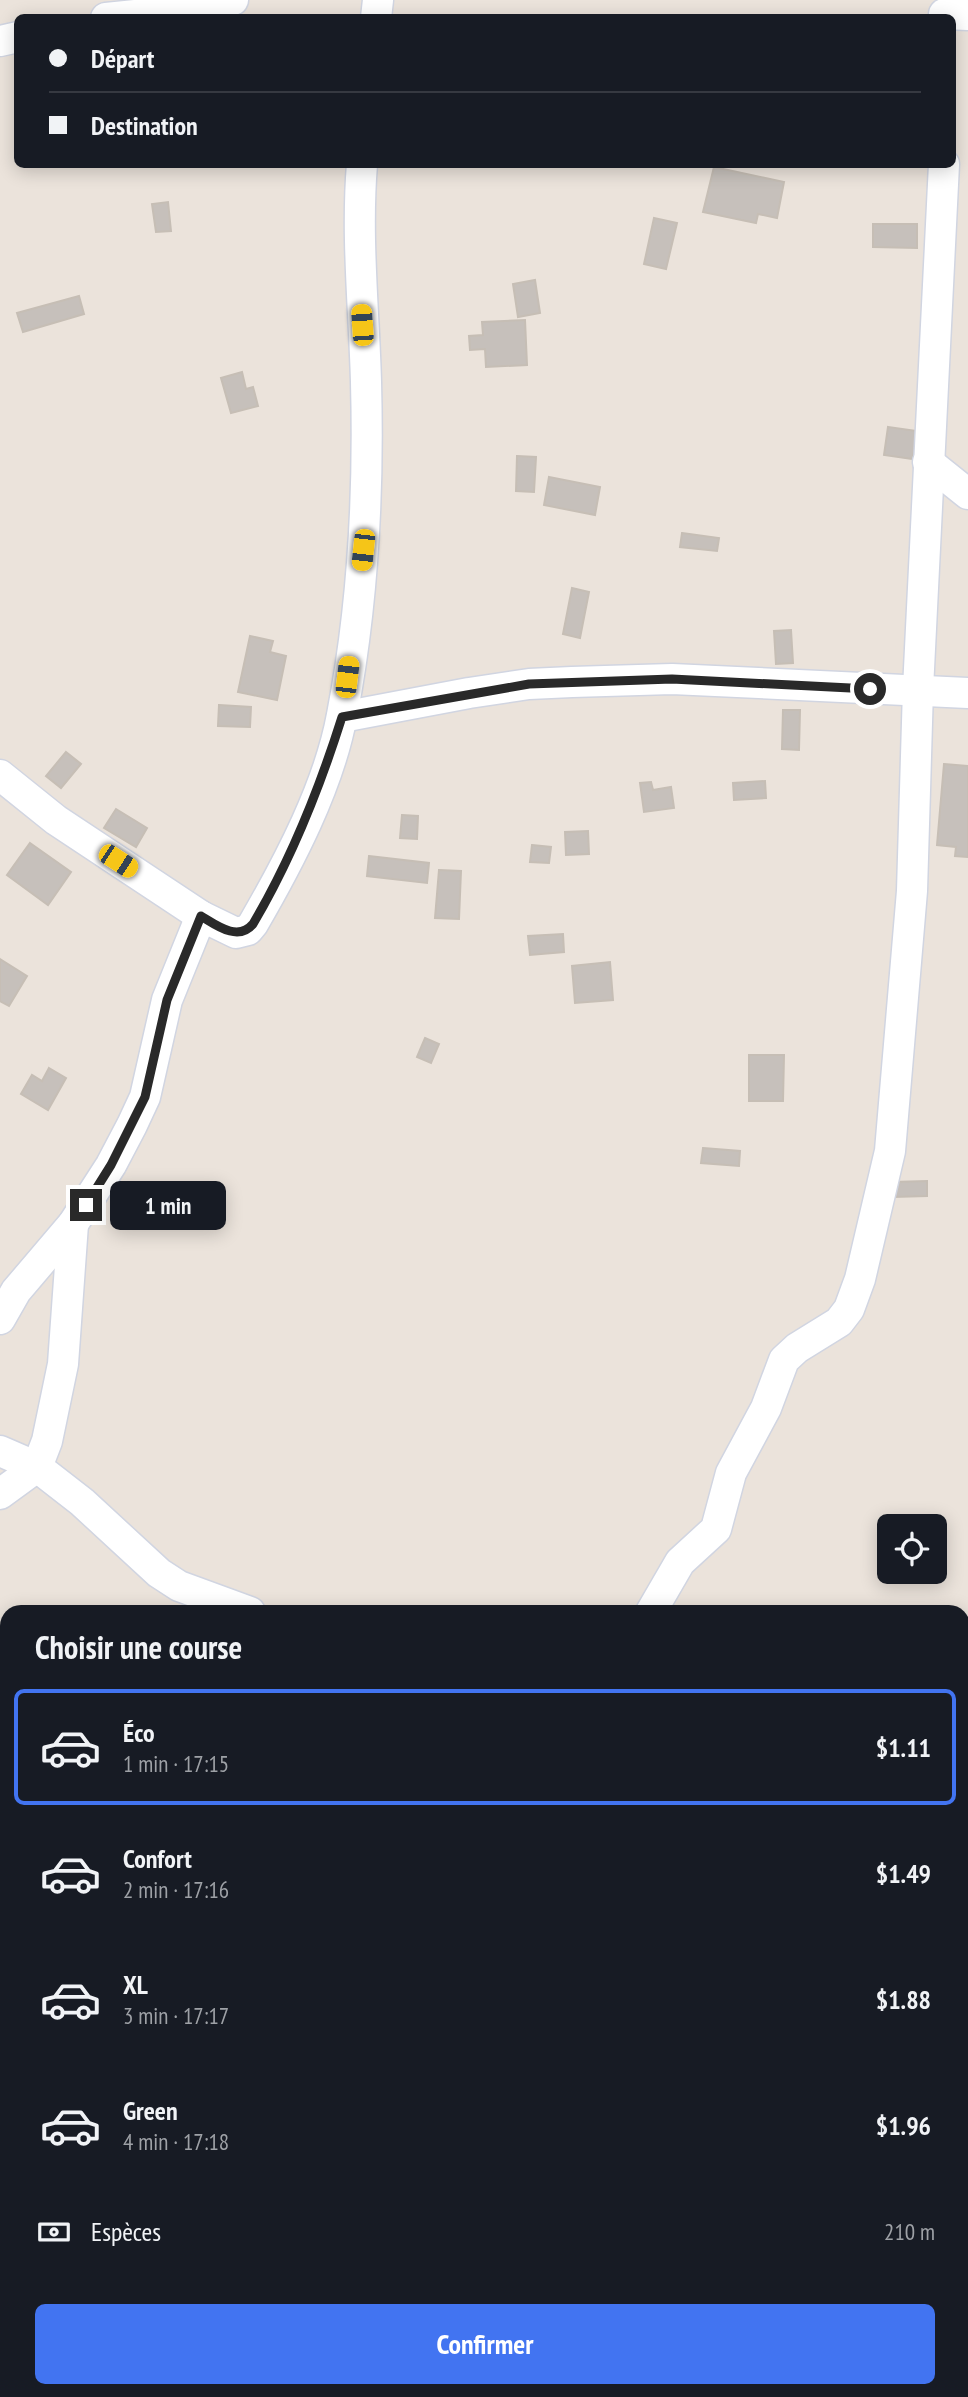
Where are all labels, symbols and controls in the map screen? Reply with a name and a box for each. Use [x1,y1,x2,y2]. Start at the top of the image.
text: Départ [91,42,154,75]
text: Destination [91,109,198,142]
car [351,303,374,347]
car [351,528,376,572]
car [335,655,360,699]
route start [854,673,886,705]
car [95,841,142,881]
callout: 1 min [110,1180,226,1230]
route end [70,1189,102,1221]
text: 1 min [145,1191,191,1220]
map controls [877,1514,947,1584]
button: locate [877,1514,947,1584]
text: Choisir une course [35,1626,242,1668]
icon: car [39,1716,102,1779]
text: Éco [123,1716,155,1749]
text: $1.11 [876,1731,931,1764]
text: 1 min · 17:15 [123,1749,229,1778]
icon: car [39,1842,102,1905]
text: Confort [123,1842,192,1875]
text: $1.49 [876,1857,931,1890]
text: 2 min · 17:16 [123,1875,229,1904]
icon: car [39,1968,102,2031]
text: XL [123,1968,148,2001]
text: $1.88 [876,1983,931,2016]
text: 3 min · 17:17 [123,2001,229,2030]
icon: car [39,2094,102,2157]
text: Green [123,2094,178,2127]
text: $1.96 [876,2109,931,2142]
text: 4 min · 17:18 [123,2127,229,2156]
icon: cash [35,2213,73,2251]
text: Espèces [91,2215,161,2248]
text: 210 m [884,2217,935,2246]
button: Confirmer [35,2304,935,2384]

